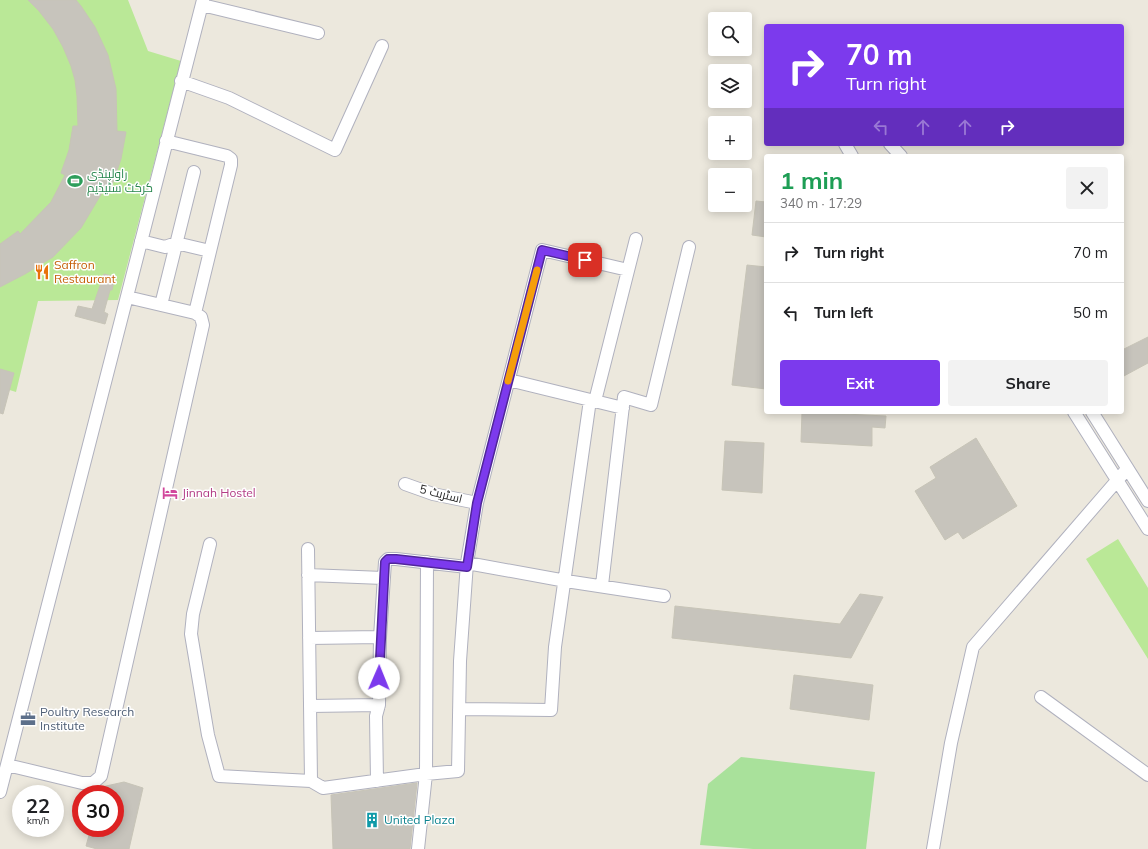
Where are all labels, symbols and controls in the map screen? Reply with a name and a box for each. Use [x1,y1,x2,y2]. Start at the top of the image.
map controls [708,12,752,212]
button: search [708,12,752,56]
text: 70 m [846,37,912,72]
icon: right [780,40,832,92]
button: layers [708,64,752,108]
text: Turn right [846,72,926,95]
button: + [708,116,752,160]
icon: left [870,116,892,138]
icon: ahead [912,116,934,138]
icon: ahead [954,116,976,138]
icon: right [996,116,1018,138]
text: 1 min [780,165,843,195]
place label: راولپنڈی کرکٹ سٹیڈیم [87,166,153,196]
button: close [1066,167,1108,209]
button: − [708,168,752,212]
sports icon: راولپنڈی کرکٹ سٹیڈیم [66,172,84,190]
text: 340 m · 17:29 [780,195,862,211]
icon: right [780,242,802,264]
pin [568,243,602,277]
text: Turn right [814,243,884,262]
text: 70 m [1073,243,1108,262]
icon: arrive [574,249,596,271]
place label: Saffron Restaurant [54,257,116,286]
restaurant icon: Saffron Restaurant [33,263,51,281]
icon: left [780,302,802,324]
text: Turn left [814,303,873,322]
text: 50 m [1073,303,1108,322]
button: Exit [780,360,940,406]
button: Share [948,360,1108,406]
street label: اسٹریٹ 5 [418,481,464,506]
hotel icon: Jinnah Hostel [161,484,179,502]
place label: Jinnah Hostel [182,485,256,500]
position arrow [358,657,400,699]
place label: Poultry Research Institute [40,704,134,733]
office icon: Poultry Research Institute [19,710,37,728]
speed limit sign: 30 [72,785,124,837]
text: 22 [26,793,50,818]
building icon: United Plaza [363,811,381,829]
place label: United Plaza [384,812,455,827]
text: km/h [27,814,49,827]

